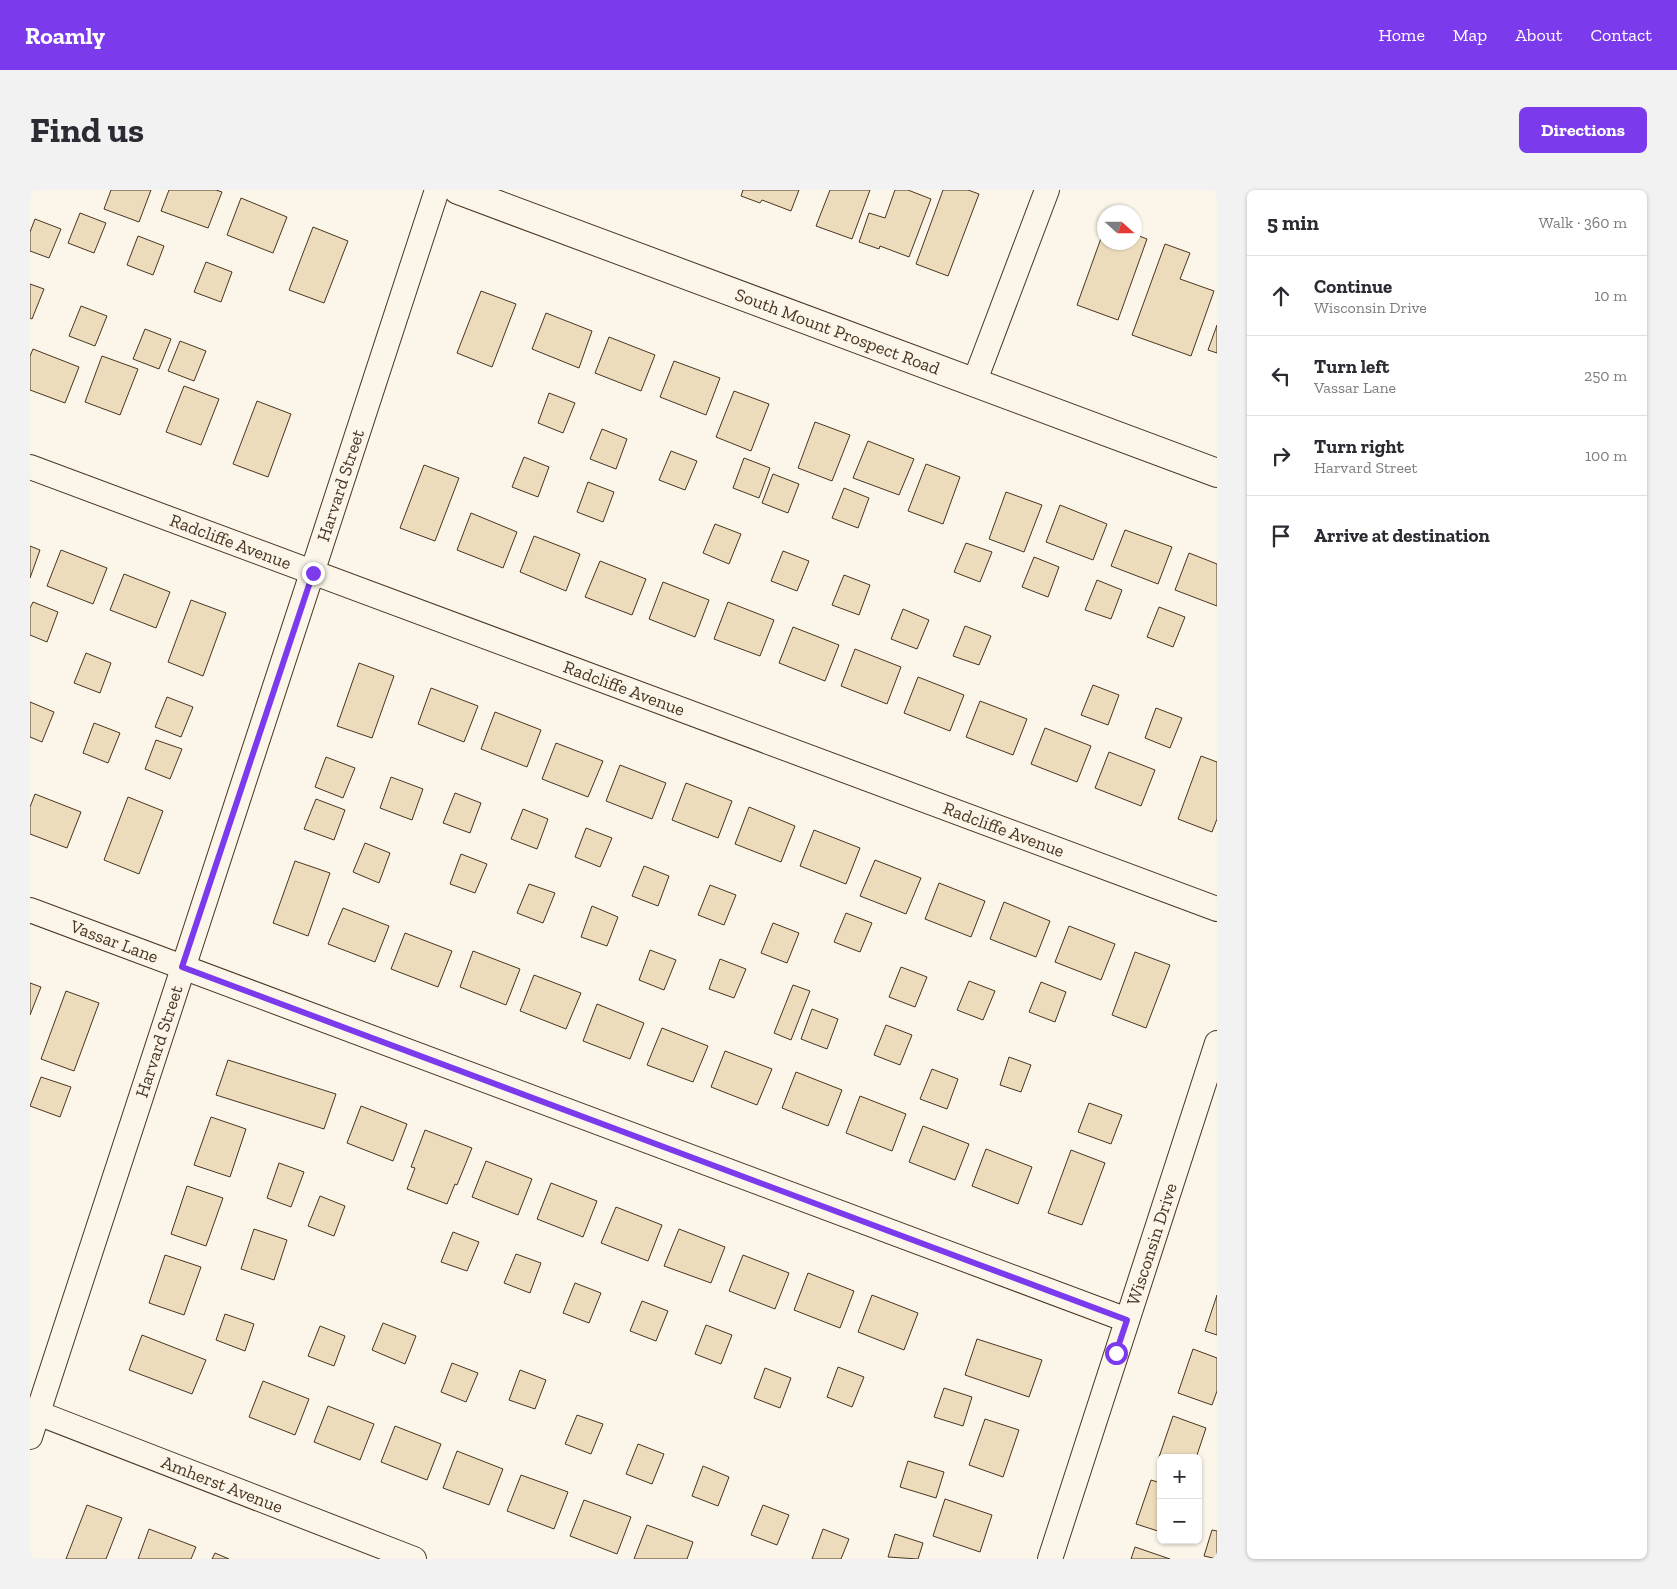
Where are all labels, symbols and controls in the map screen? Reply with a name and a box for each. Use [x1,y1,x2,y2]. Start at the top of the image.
text: Roamly [25,21,105,50]
text: Home [1378,24,1425,46]
text: Map [1453,24,1487,46]
text: About [1515,24,1562,46]
text: Contact [1590,24,1652,46]
button: Directions [1519,107,1647,153]
text: Find us [30,109,144,151]
north arrow [1097,205,1142,250]
text: 5 min [1267,210,1319,235]
text: Walk · 360 m [1539,213,1627,232]
text: Continue [1314,275,1392,298]
icon: ahead [1267,282,1295,310]
street label: South Mount Prospect Road [732,283,943,380]
text: 10 m [1594,286,1627,305]
text: Wisconsin Drive [1314,298,1427,317]
text: Turn left [1314,355,1389,378]
icon: left [1267,362,1295,390]
text: 250 m [1584,366,1627,385]
text: Vassar Lane [1314,378,1396,397]
street label: Harvard Street [312,426,369,544]
text: Turn right [1314,435,1404,458]
icon: right [1267,442,1295,470]
text: 100 m [1585,446,1627,465]
text: Harvard Street [1314,458,1418,477]
street label: Radcliffe Avenue [167,509,294,574]
icon: arrive [1267,522,1295,550]
text: Arrive at destination [1314,524,1490,547]
route end [302,562,325,585]
street label: Radcliffe Avenue [560,656,688,721]
street label: Radcliffe Avenue [940,797,1067,862]
street label: Vassar Lane [66,915,161,968]
street label: Harvard Street [131,982,188,1100]
street label: Wisconsin Drive [1122,1180,1182,1308]
route start [1105,1342,1128,1365]
street label: Amherst Avenue [158,1451,286,1518]
map controls [1157,1454,1202,1544]
button: + [1157,1454,1202,1499]
button: − [1157,1499,1202,1544]

